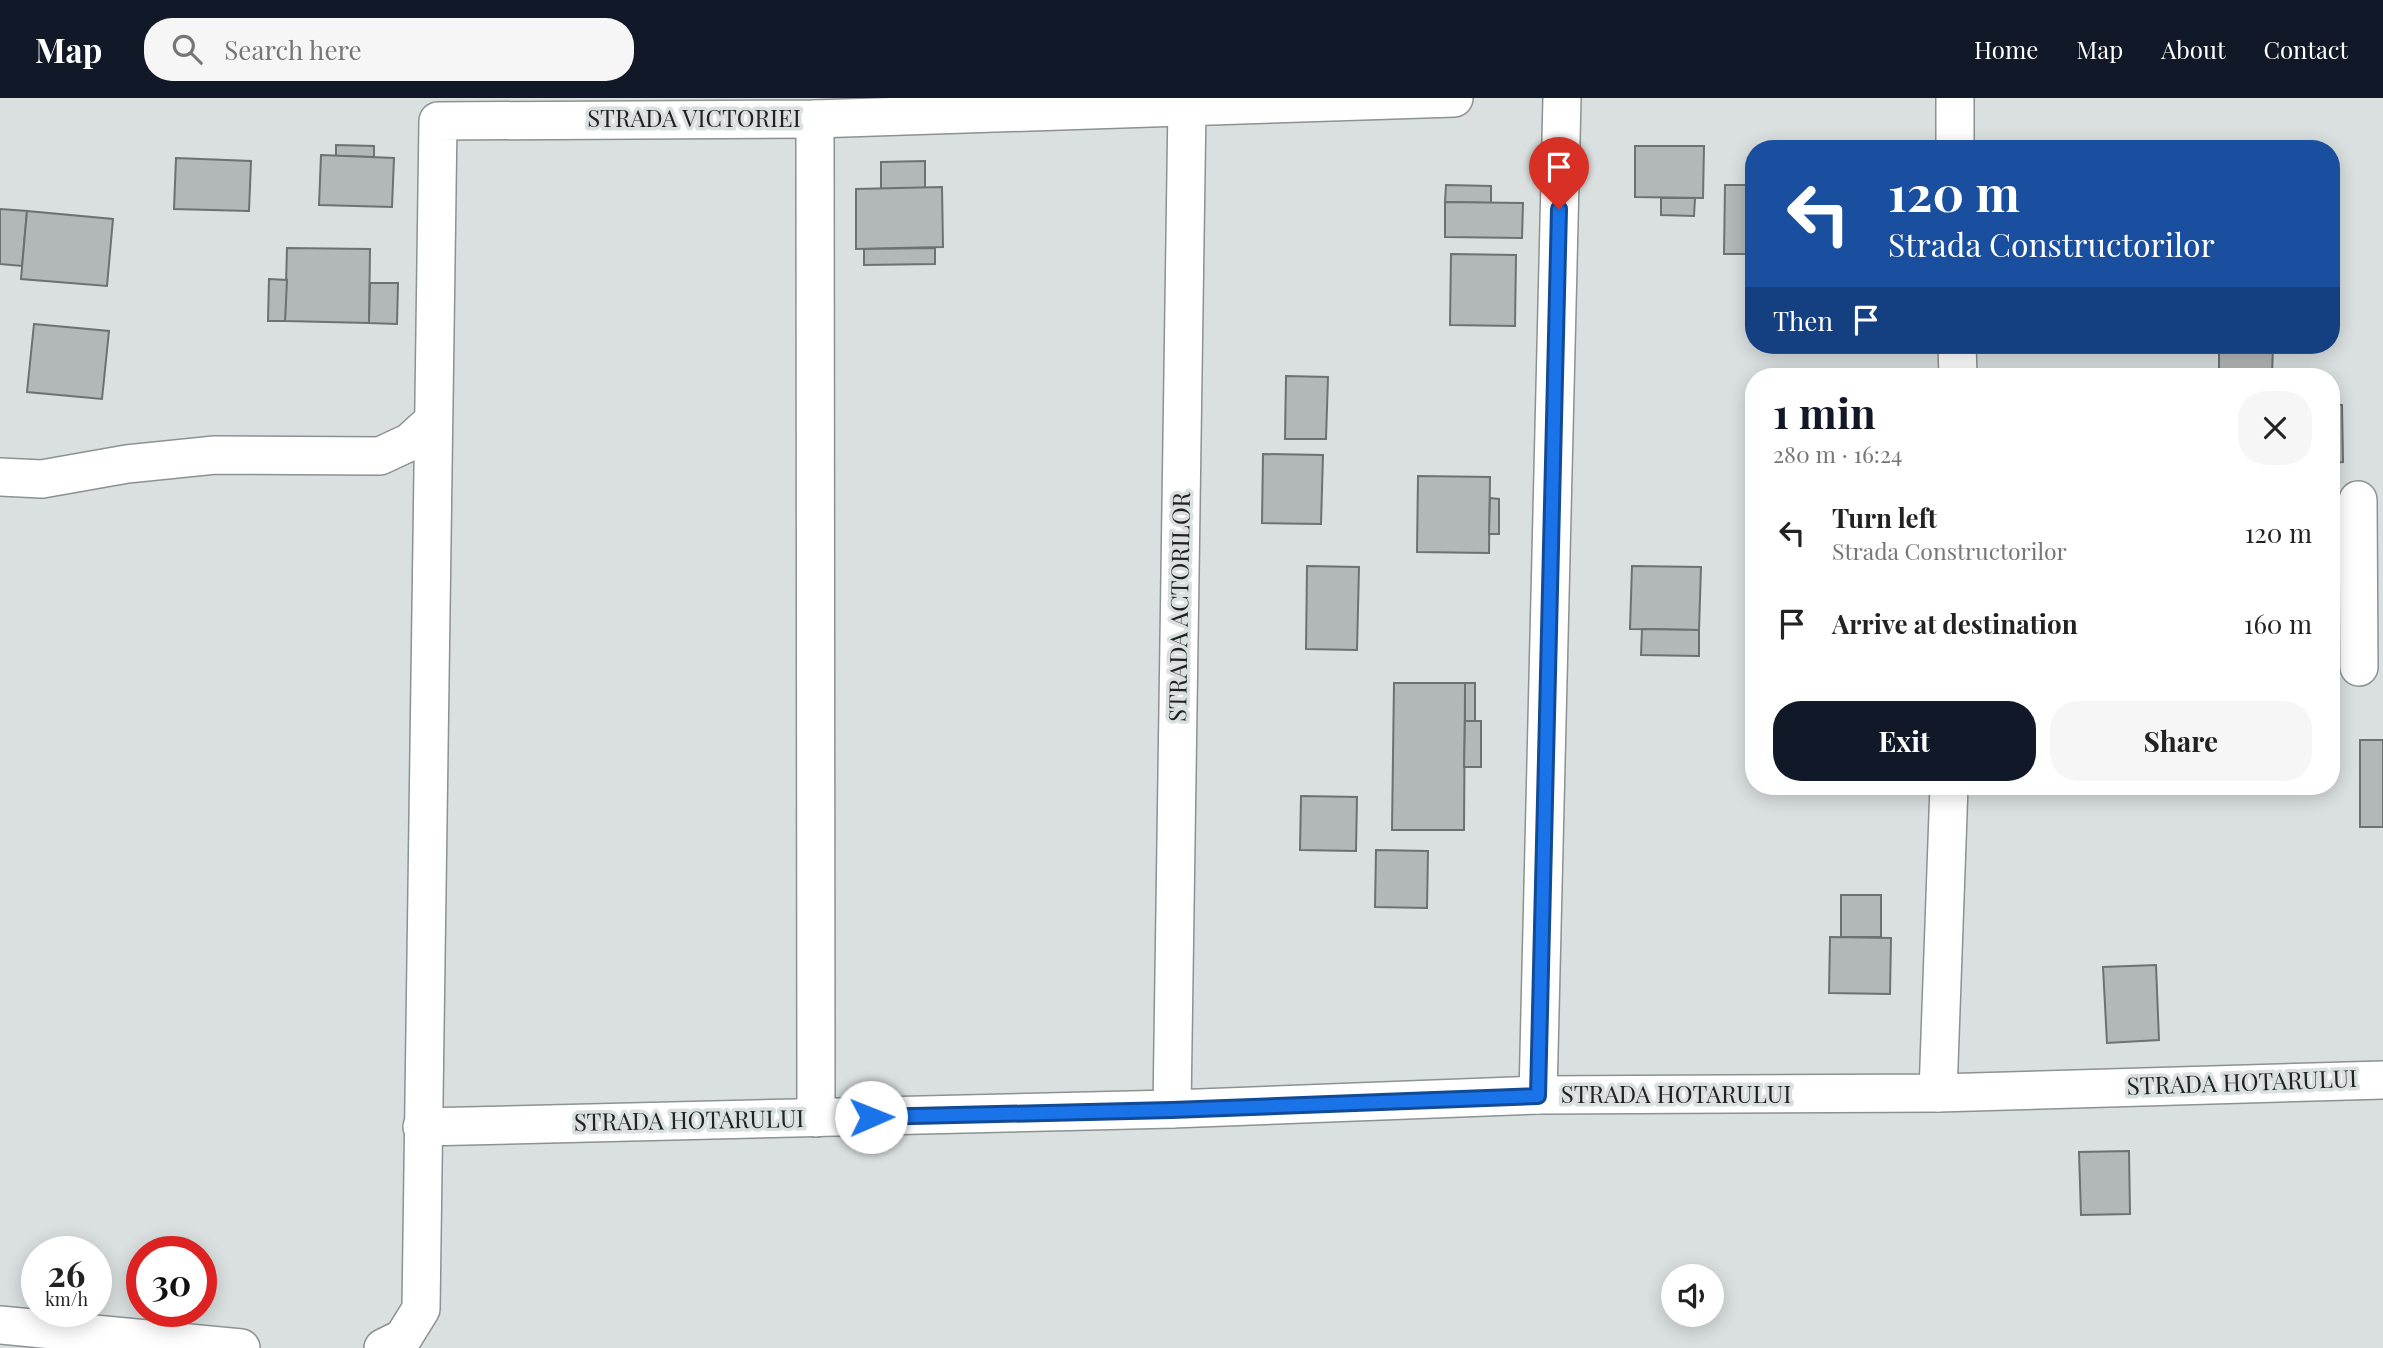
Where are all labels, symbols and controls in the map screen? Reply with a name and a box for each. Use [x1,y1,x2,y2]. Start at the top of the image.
search box [144,18,634,81]
text: Map [35,27,102,71]
icon: search [168,30,206,68]
text: Search here [224,32,362,67]
text: Home [1974,33,2038,65]
text: Map [2076,33,2123,65]
text: About [2161,33,2225,65]
text: Contact [2263,33,2348,65]
street label: STRADA VICTORIEI [587,101,801,133]
pin [1529,137,1589,209]
icon: arrive [1540,148,1578,186]
text: 120 m [1888,159,2020,224]
icon: left [1773,168,1864,259]
text: Strada Constructorilor [1888,222,2215,265]
icon: arrive [1847,301,1885,339]
text: Then [1773,303,1833,338]
text: 1 min [1773,384,1876,440]
button: close [2238,391,2312,465]
text: 280 m · 16:24 [1773,438,1902,469]
street label: STRADA ACTORILOR [1160,491,1196,722]
text: Turn left [1832,500,1937,535]
icon: left [1773,514,1811,552]
text: 120 m [2245,515,2312,550]
text: Strada Constructorilor [1832,535,2067,566]
icon: arrive [1773,605,1811,643]
text: Arrive at destination [1832,606,2078,641]
text: 160 m [2244,606,2312,641]
button: Exit [1773,701,2036,781]
button: Share [2050,701,2312,781]
street label: STRADA HOTARULUI [2126,1061,2358,1101]
street label: STRADA HOTARULUI [1561,1077,1791,1109]
position arrow [834,1080,908,1154]
street label: STRADA HOTARULUI [573,1101,805,1137]
speed limit sign: 30 [126,1236,217,1327]
text: 26 [48,1249,85,1296]
map controls [1661,1264,1724,1327]
button: sound [1661,1264,1724,1327]
text: km/h [45,1287,88,1311]

